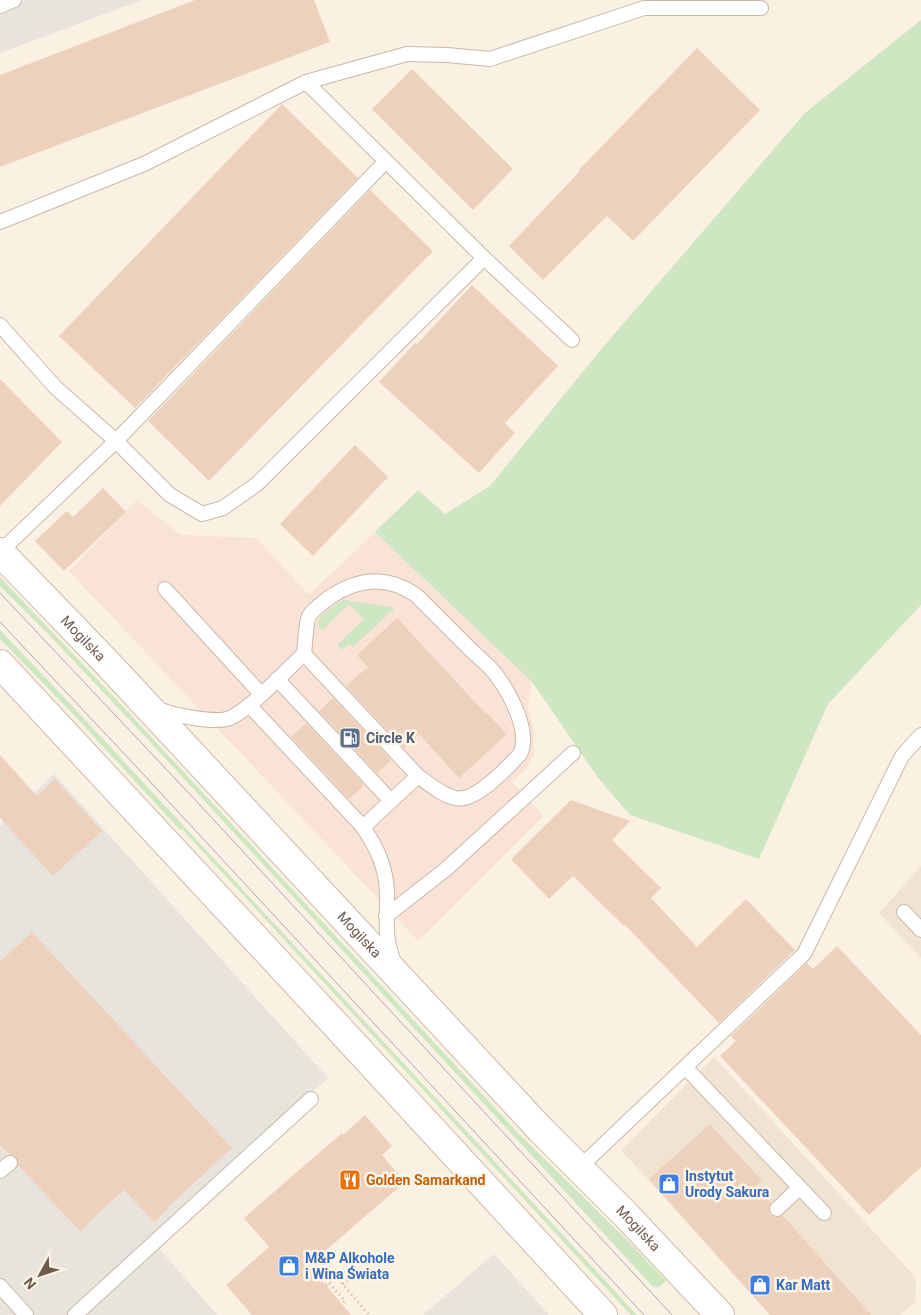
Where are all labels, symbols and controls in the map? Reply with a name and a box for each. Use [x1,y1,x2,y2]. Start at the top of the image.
street label: Mogilska [58,612,109,664]
fuel station icon: Circle K [338,726,362,750]
place label: Circle K [366,730,415,746]
street label: Mogilska [334,908,385,961]
restaurant icon: Golden Samarkand [338,1168,362,1192]
place label: Instytut Urody Sakura [685,1168,770,1200]
place label: Golden Samarkand [366,1172,486,1188]
shop icon: Instytut Urody Sakura [657,1172,681,1196]
street label: Mogilska [613,1202,664,1254]
north arrow [15,1250,65,1300]
place label: M&P Alkohole i Wina Świata [305,1250,395,1282]
shop icon: M&P Alkohole i Wina Świata [277,1254,301,1278]
shop icon: Kar Matt [748,1273,772,1297]
text: N [21,1274,39,1292]
place label: Kar Matt [776,1277,830,1293]

